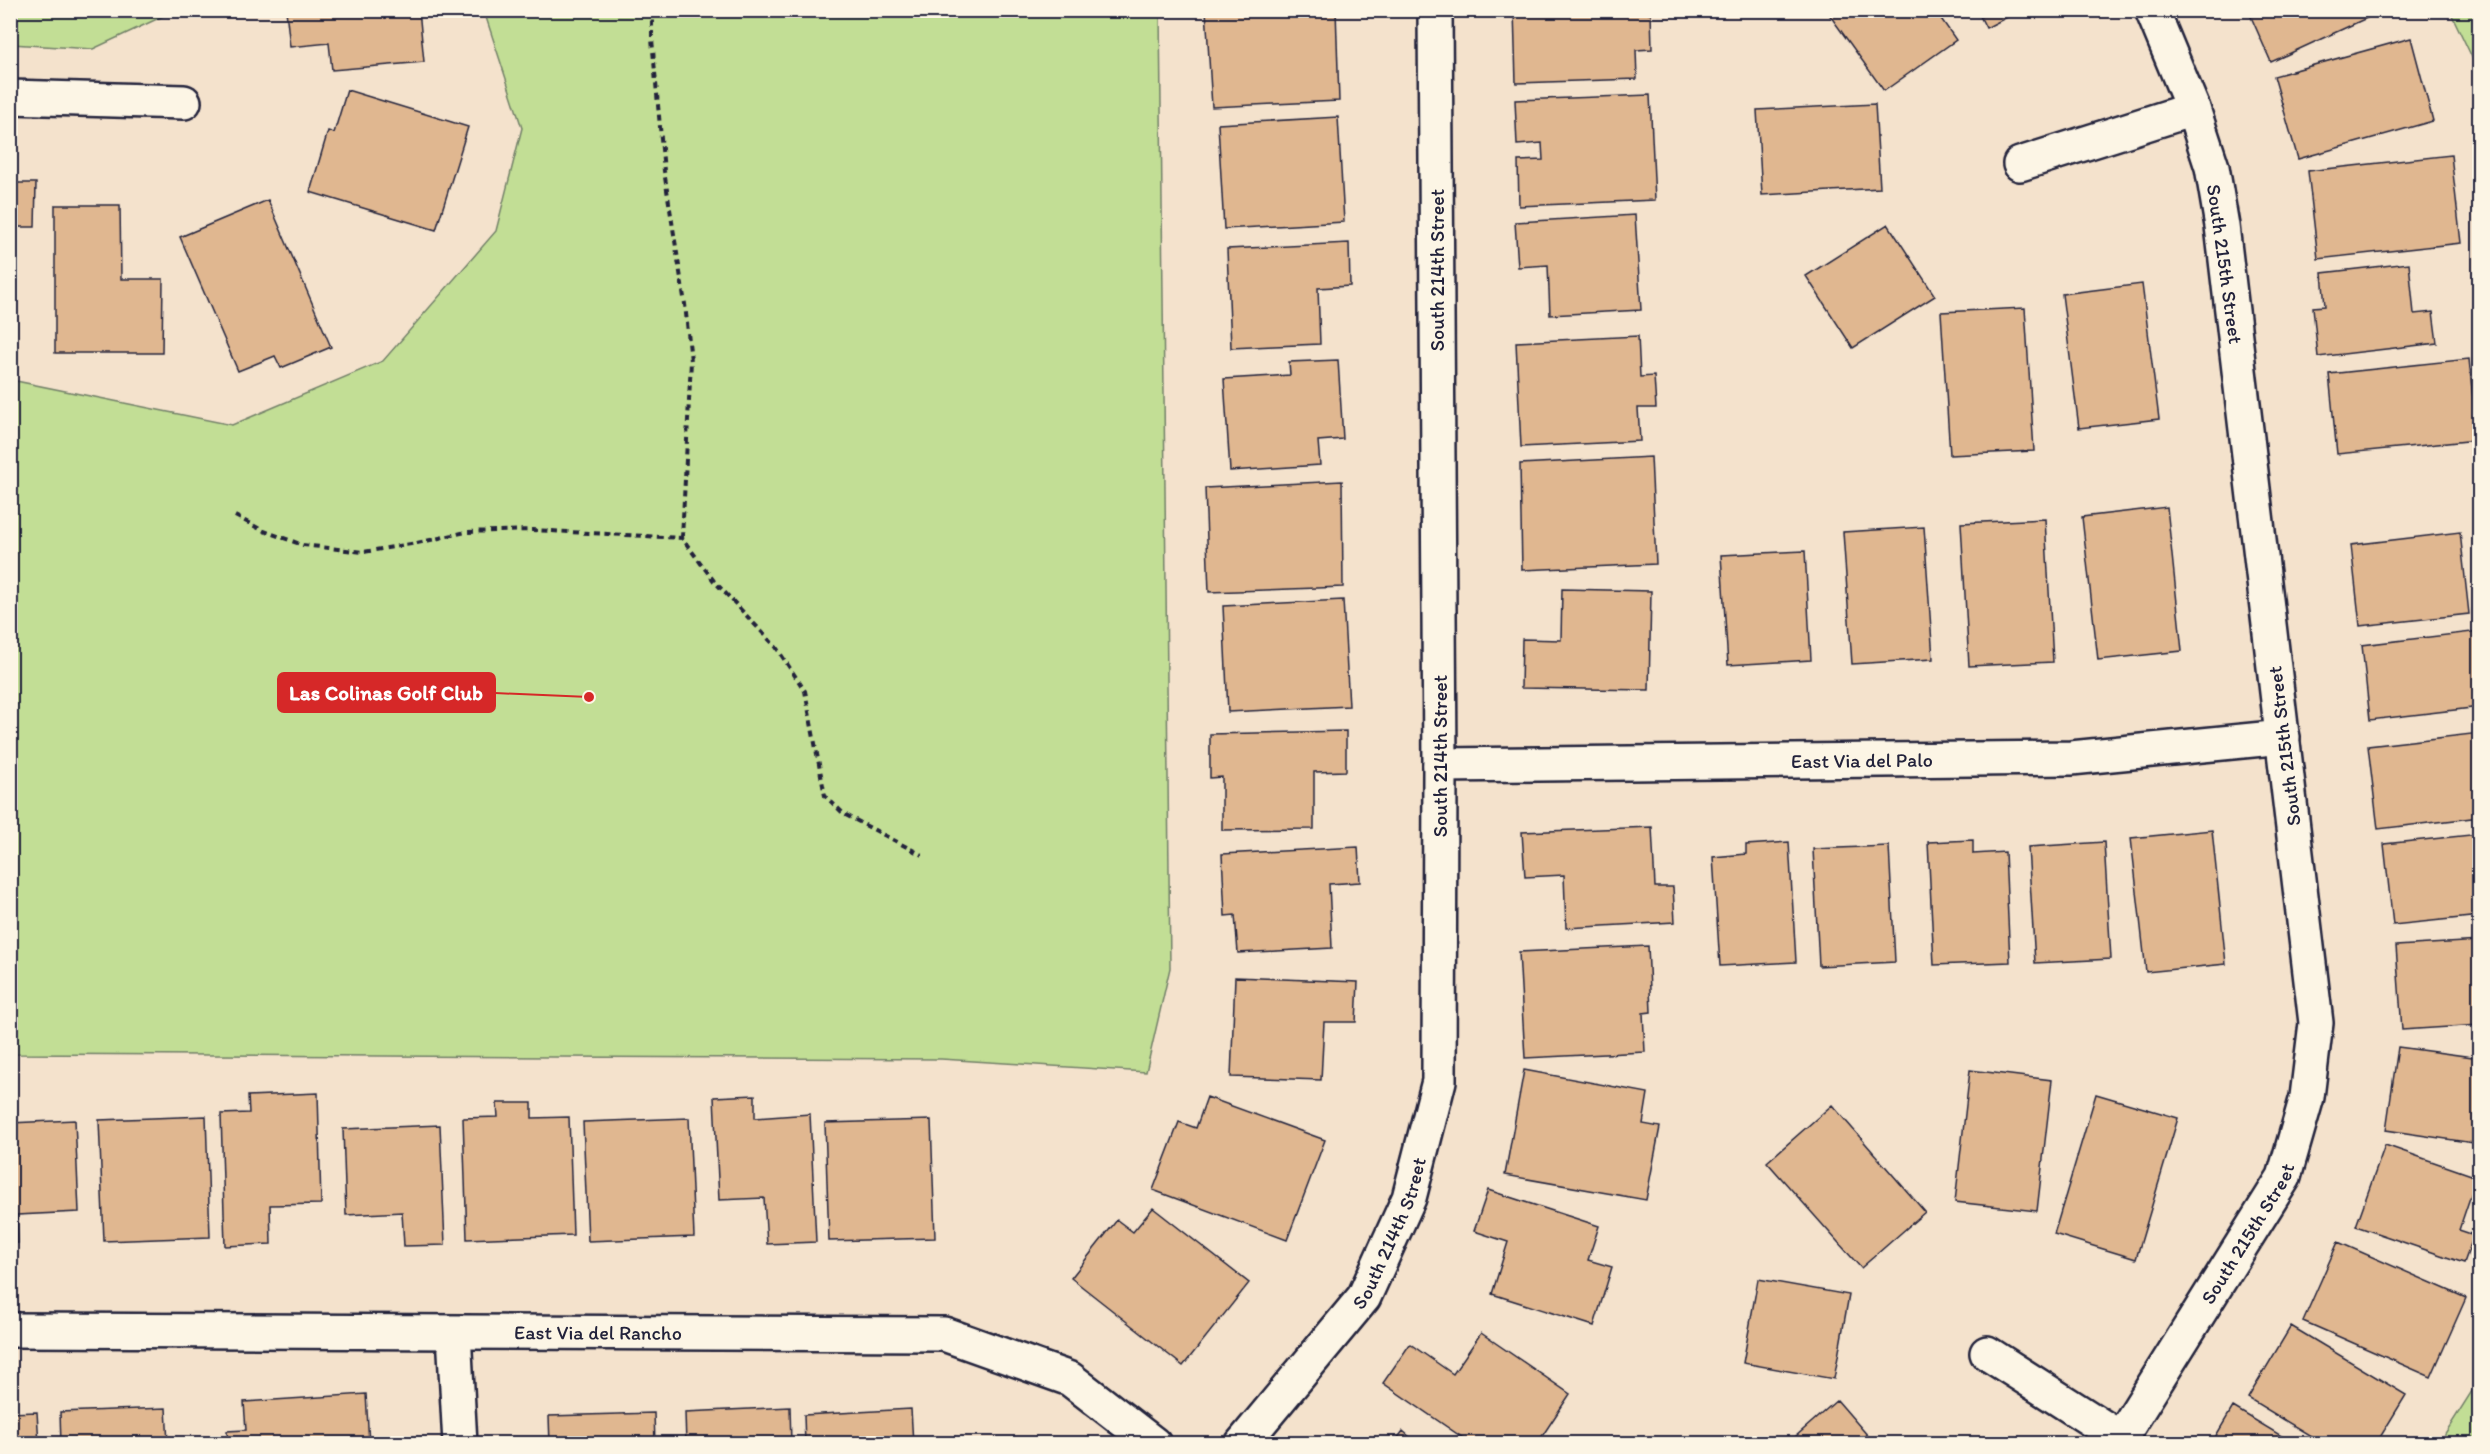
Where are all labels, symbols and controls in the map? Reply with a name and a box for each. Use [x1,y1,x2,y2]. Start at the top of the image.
street label: South 215th Street [2202,183,2248,345]
street label: South 214th Street [1425,189,1449,351]
street label: South 215th Street [2262,665,2306,827]
callout: Las Colinas Golf Club [278,673,495,712]
street label: South 214th Street [1428,675,1452,837]
text: Las Colinas Golf Club [289,680,483,705]
street label: East Via del Palo [1791,748,1933,773]
street label: South 214th Street [1347,1155,1431,1314]
street label: South 215th Street [2196,1161,2299,1308]
street label: East Via del Rancho [514,1320,682,1345]

